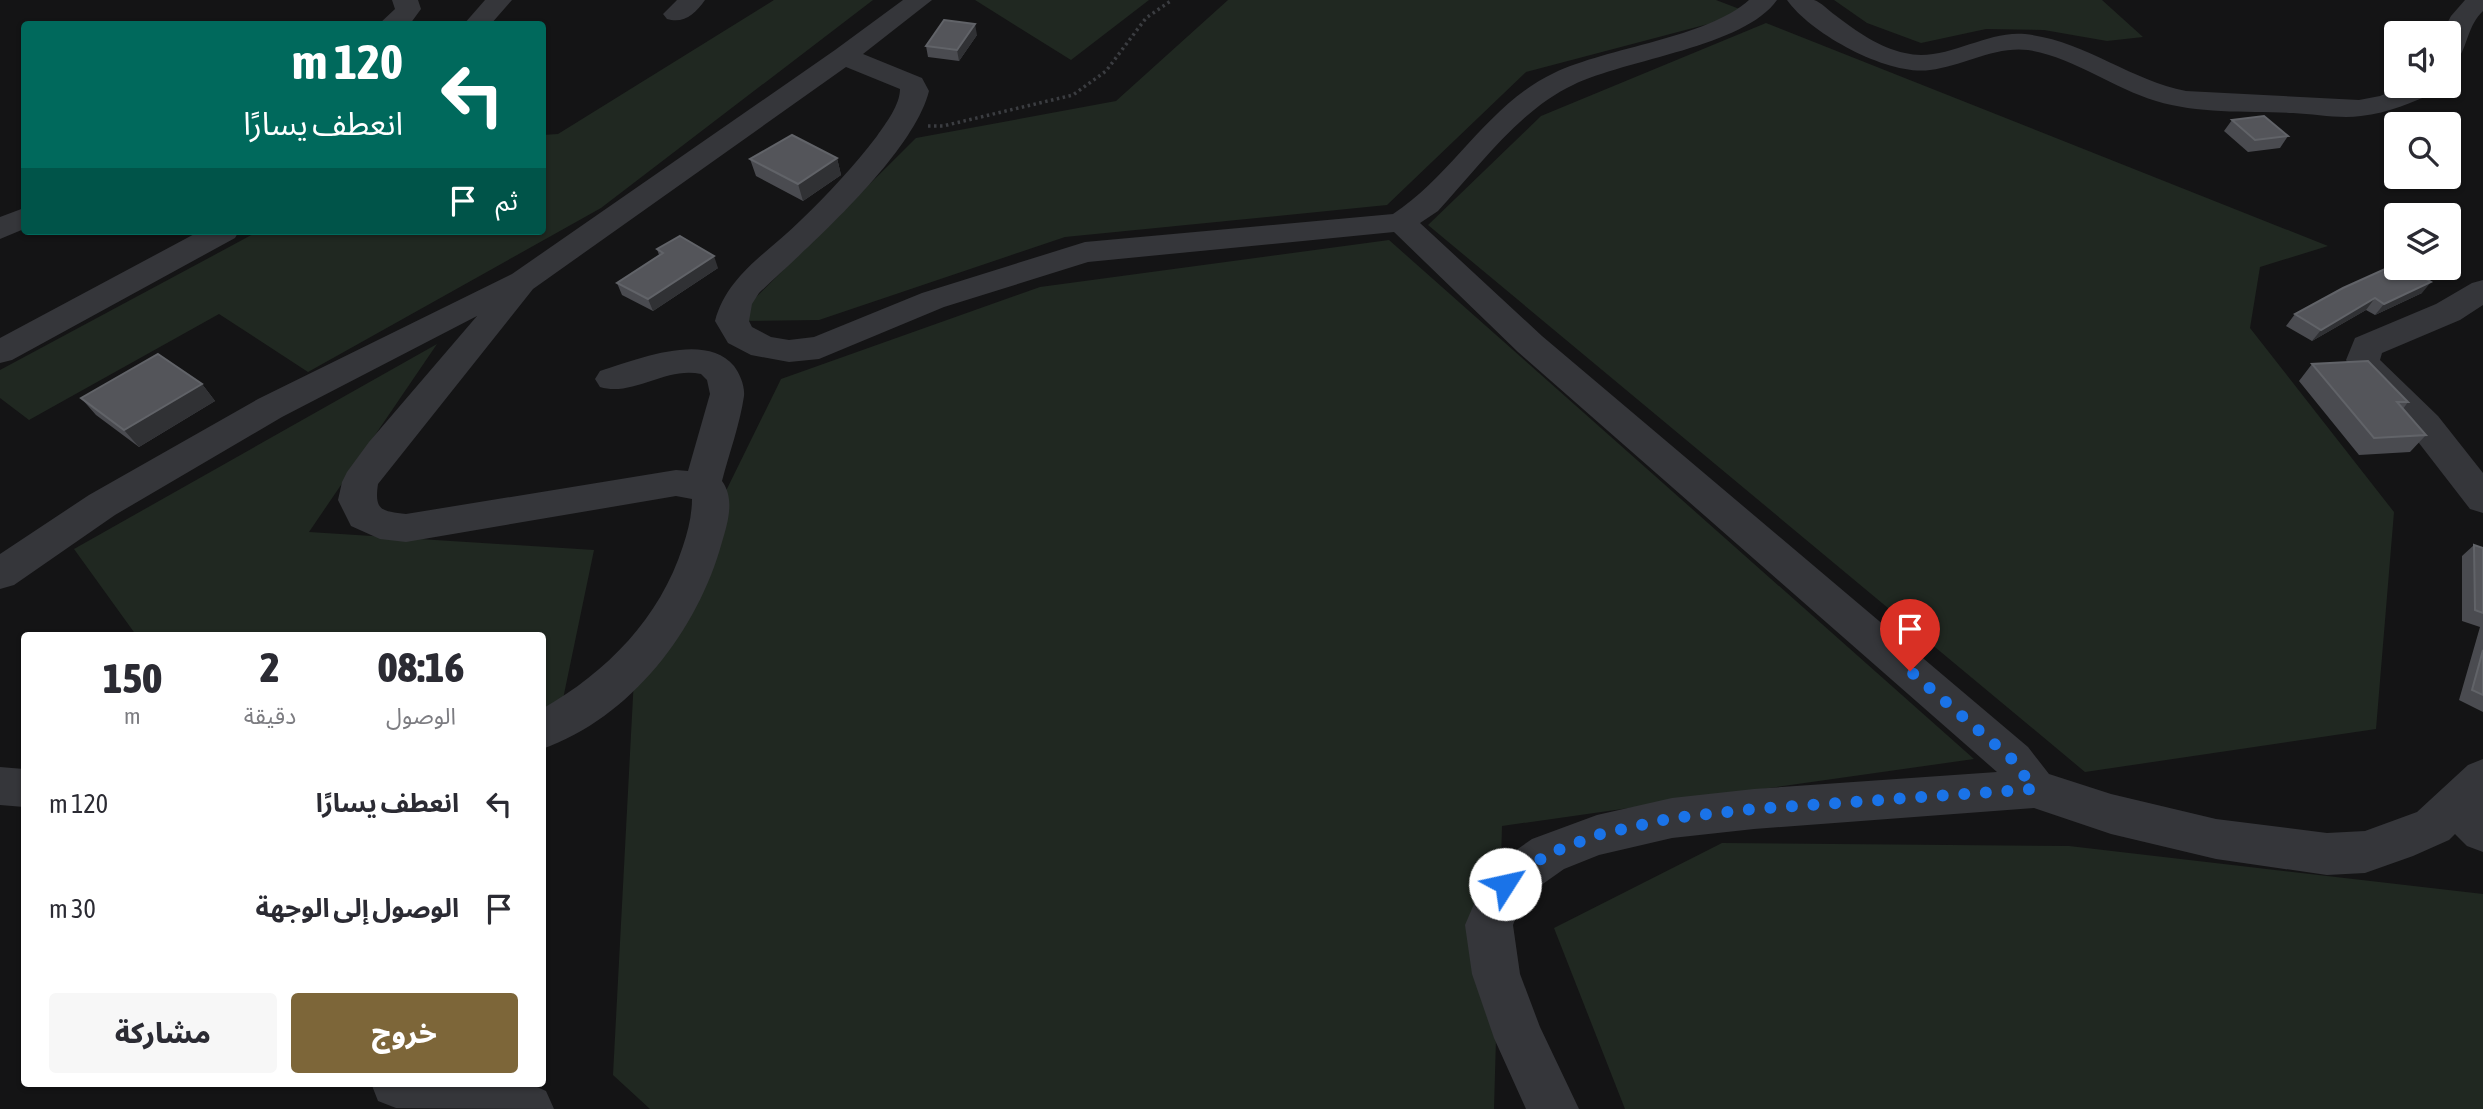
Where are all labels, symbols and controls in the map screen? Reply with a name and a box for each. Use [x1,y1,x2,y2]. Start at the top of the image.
map controls [2384,21,2461,280]
button: sound [2384,21,2461,98]
text: 120 m [292,33,403,89]
icon: left [427,49,518,140]
text: انعطف يسارًا [243,105,403,142]
button: search [2384,112,2461,189]
icon: arrive [444,182,482,220]
text: ثم [496,186,518,216]
button: layers [2384,203,2461,280]
pin [1880,599,1940,671]
icon: arrive [1891,610,1929,648]
text: 2 [260,643,280,691]
text: 08:16 [378,643,464,691]
text: 150 [103,654,162,702]
text: m [124,703,141,729]
text: دقيقة [244,703,296,729]
text: الوصول [386,703,456,729]
icon: left [480,785,518,823]
text: انعطف يسارًا [316,788,459,818]
text: 120 m [49,789,108,819]
position arrow [1468,847,1542,921]
icon: arrive [480,890,518,928]
text: الوصول إلى الوجهة [256,893,459,923]
text: 30 m [49,894,96,924]
button: مشاركة [49,993,277,1073]
button: خروج [291,993,518,1073]

